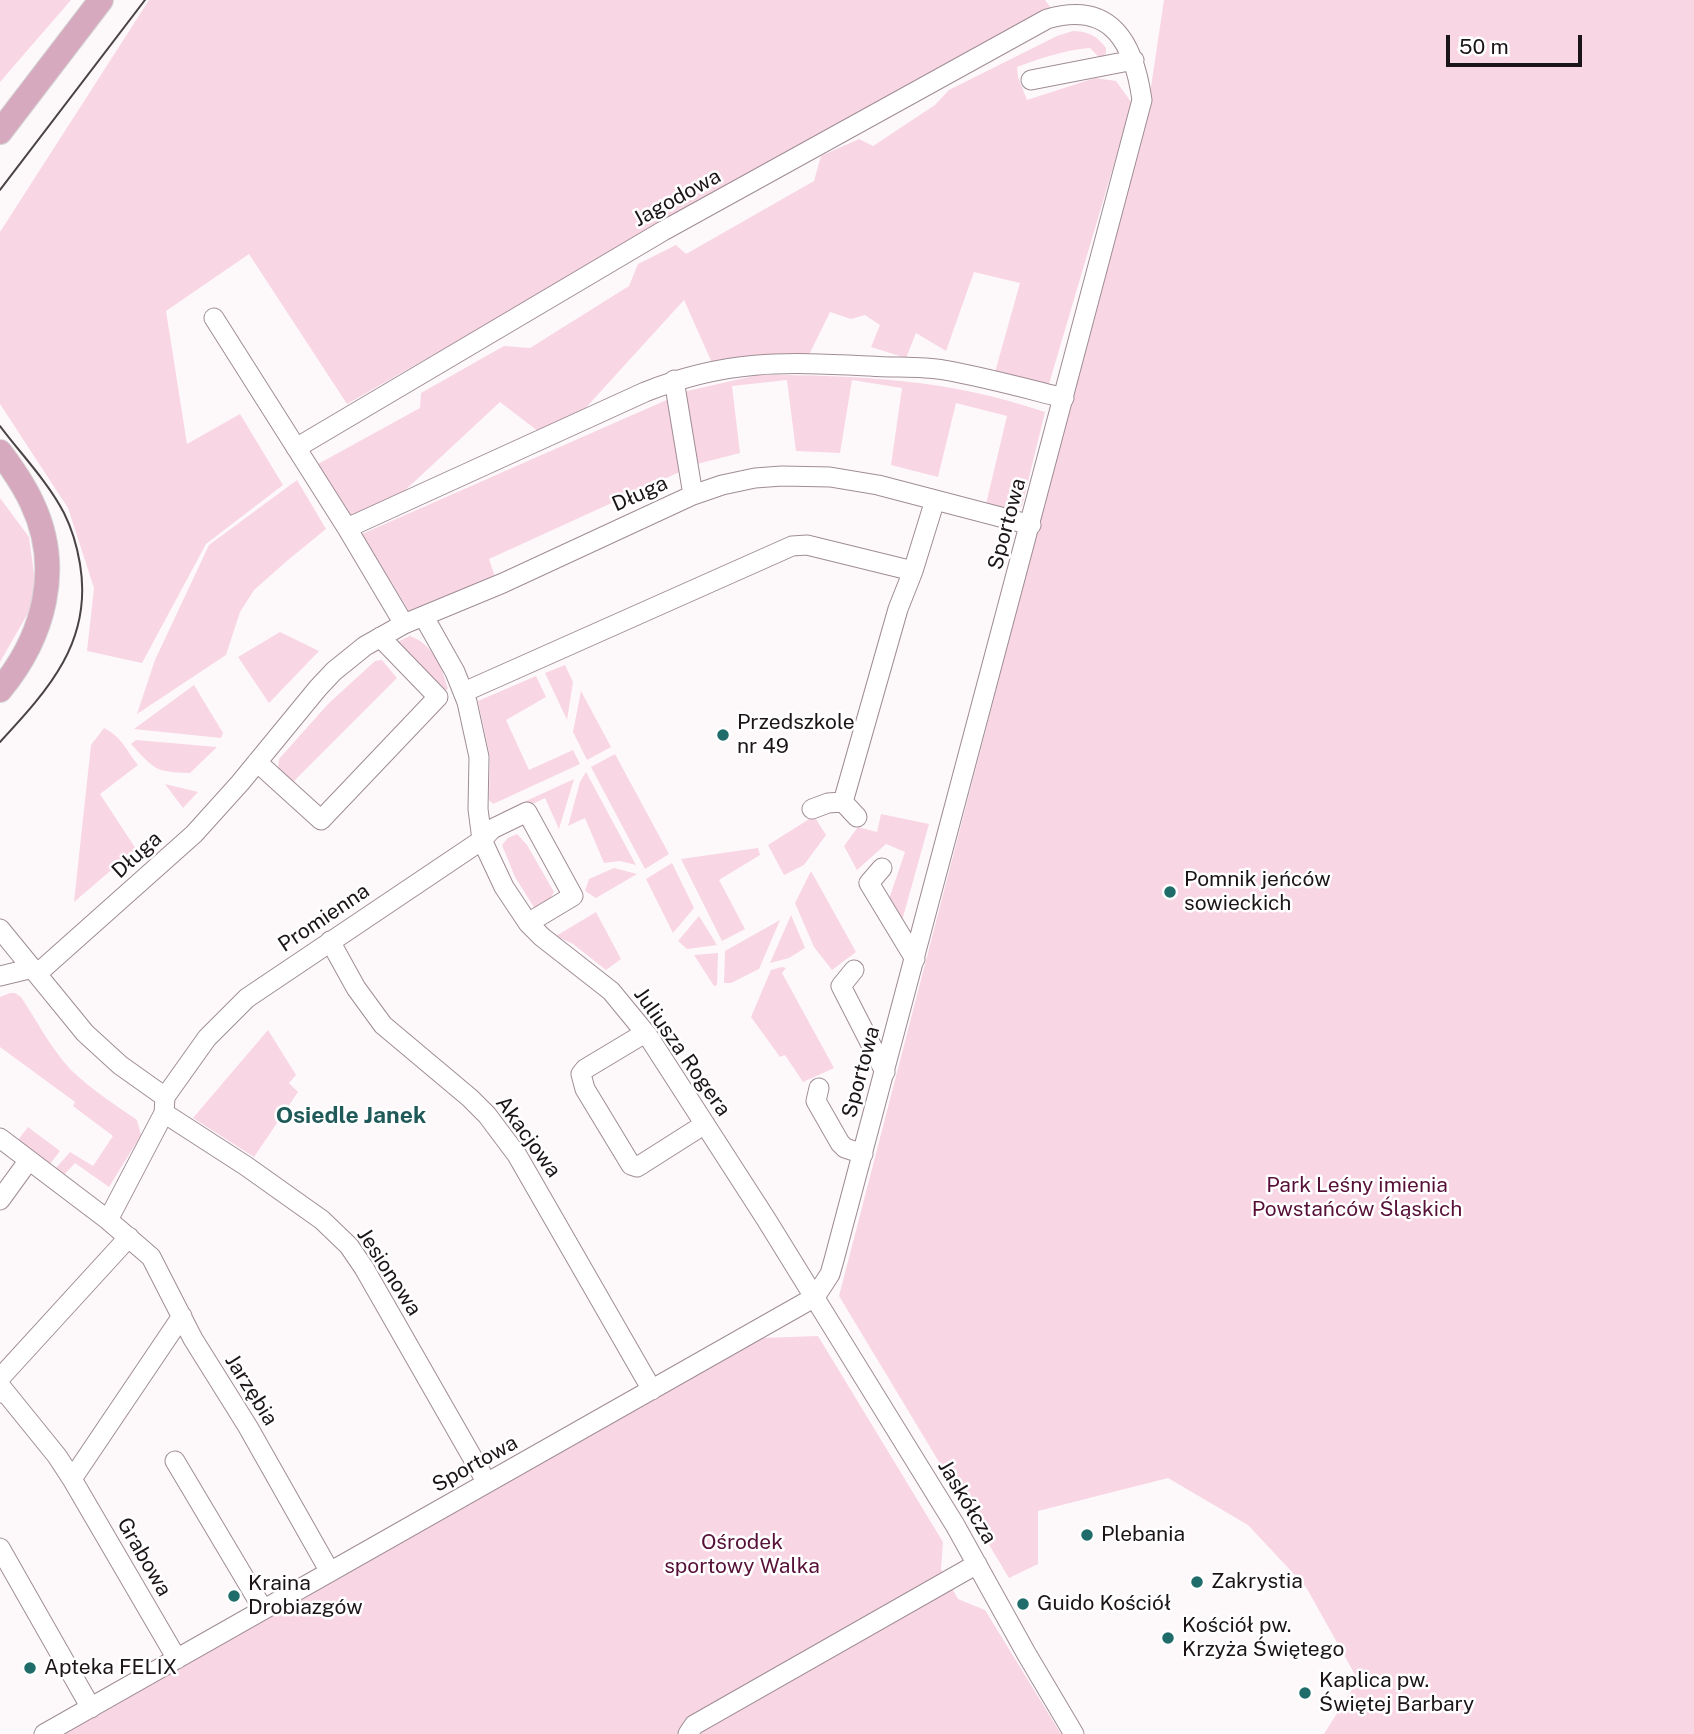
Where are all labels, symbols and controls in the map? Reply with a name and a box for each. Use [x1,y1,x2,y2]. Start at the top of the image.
scale bar [1449,21,1586,65]
text: 50 m [1459,34,1509,59]
street label: Jagodowa [629,164,725,232]
street label: Długa [608,471,672,517]
street label: Sportowa [983,475,1031,573]
place label: Przedszkole nr 49 [737,710,855,760]
marker: Przedszkole nr 49 [715,727,731,743]
street label: Długa [107,826,167,884]
place label: Pomnik jeńców sowieckich [1184,867,1331,917]
street label: Promienna [274,878,374,958]
marker: Pomnik jeńców sowieckich [1162,884,1178,900]
street label: Juliusza Rogera [628,983,736,1121]
street label: Sportowa [837,1023,885,1121]
street label: Akacjowa [490,1091,566,1183]
district label: Osiedle Janek [276,1102,426,1130]
park label: Park Leśny imienia Powstańców Śląskich [1252,1173,1462,1223]
street label: Jesionowa [351,1224,427,1320]
street label: Jarzębia [219,1350,283,1430]
street label: Sportowa [428,1430,522,1498]
street label: Jaskółcza [932,1456,1002,1548]
street label: Grabowa [111,1513,177,1601]
place label: Plebania [1101,1522,1185,1548]
marker: Plebania [1079,1527,1095,1543]
park label: Ośrodek sportowy Walka [664,1530,820,1580]
place label: Zakrystia [1211,1569,1303,1595]
place label: Kraina Drobiazgów [248,1571,363,1621]
marker: Zakrystia [1189,1574,1205,1590]
marker: Kraina Drobiazgów [226,1588,242,1604]
place label: Guido Kościół [1037,1591,1171,1617]
marker: Guido Kościół [1015,1596,1031,1612]
place label: Kościół pw. Krzyża Świętego [1182,1613,1344,1663]
marker: Kościół pw. Krzyża Świętego [1160,1630,1176,1646]
place label: Apteka FELIX [44,1655,177,1681]
marker: Apteka FELIX [22,1660,38,1676]
place label: Kaplica pw. Świętej Barbary [1319,1668,1474,1718]
marker: Kaplica pw. Świętej Barbary [1297,1685,1313,1701]

